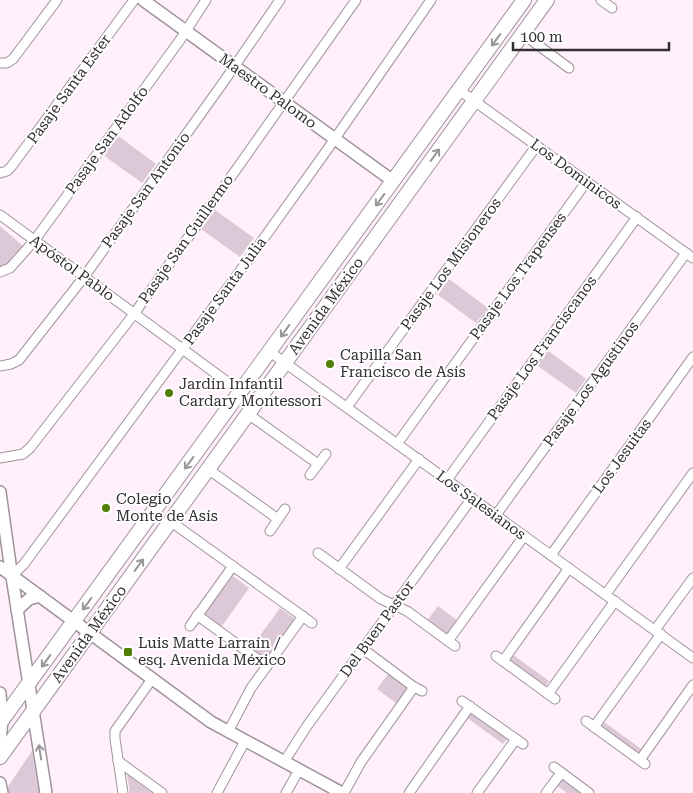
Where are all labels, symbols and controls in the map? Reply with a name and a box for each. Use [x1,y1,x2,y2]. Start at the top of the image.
scale bar [513,20,669,52]
text: 100 m [520,28,563,46]
street label: Pasaje Santa Ester [23,31,115,147]
one-way arrow [490,32,501,46]
street label: Maestro Palomo [216,50,320,132]
street label: Pasaje San Adolfo [62,83,152,197]
street label: Pasaje San Antonio [98,129,194,251]
street label: Los Dominicos [527,135,625,213]
one-way arrow [430,149,441,162]
street label: Pasaje San Guillermo [135,171,237,307]
one-way arrow [375,193,385,207]
street label: Pasaje Los Misioneros [397,194,505,334]
street label: Pasaje Los Trapenses [466,209,570,343]
street label: Apóstol Pablo [26,231,118,305]
street label: Pasaje Santa Julia [180,234,270,348]
street label: Avenida México [285,254,367,358]
street label: Pasaje Los Franciscanos [484,272,600,424]
street label: Pasaje Los Agustinos [539,318,643,450]
one-way arrow [280,324,290,338]
place label: Capilla San Francisco de Asís [340,346,466,381]
marker: Capilla San Francisco de Asís [324,358,336,370]
place label: Jardín Infantil Cardary Montessori [179,375,322,410]
marker: Jardín Infantil Cardary Montessori [163,387,175,399]
street label: Los Jesuitas [589,415,655,497]
one-way arrow [184,456,195,469]
street label: Los Salesianos [433,467,529,543]
place label: Colegio Monte de Asís [116,490,218,525]
marker: Colegio Monte de Asís [100,502,112,514]
one-way arrow [134,558,144,572]
street label: Del Buen Pastor [336,577,418,681]
street label: Avenida México [48,582,130,686]
one-way arrow [82,597,93,610]
place label: Luis Matte Larraín / esq. Avenida México [138,634,286,669]
marker: Luis Matte Larraín / esq. Avenida México [122,646,134,658]
one-way arrow [41,654,51,668]
one-way arrow [34,744,44,760]

